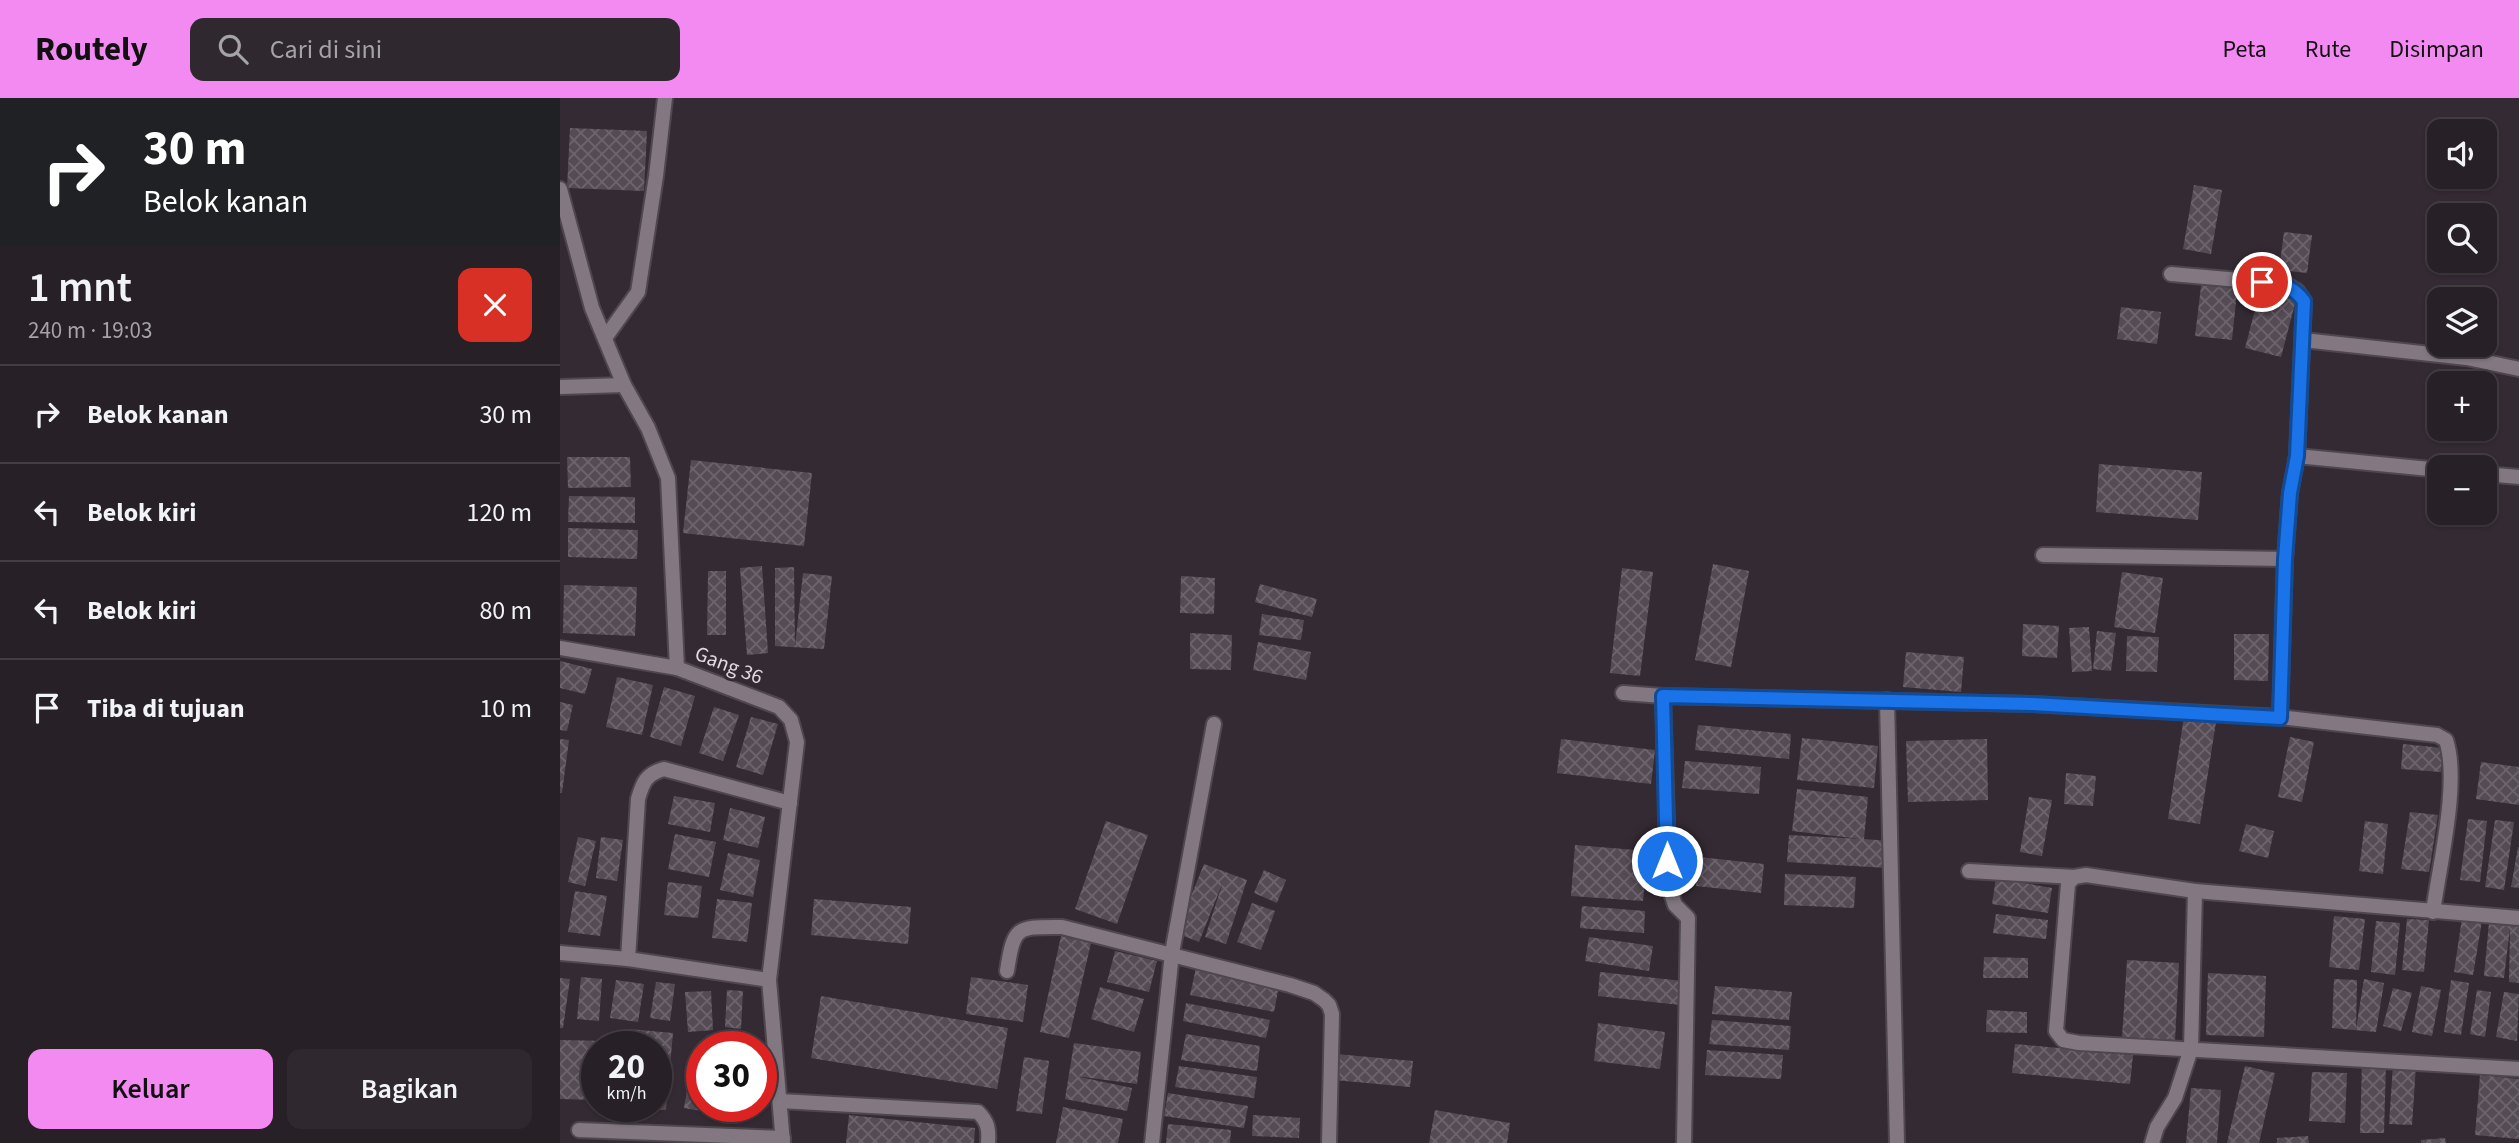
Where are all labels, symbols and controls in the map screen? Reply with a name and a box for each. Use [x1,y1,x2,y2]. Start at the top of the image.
search box [190,18,680,81]
text: Routely [35,26,148,73]
icon: search [214,30,252,68]
text: Cari di sini [270,31,382,68]
text: Peta [2222,32,2267,67]
text: Rute [2305,32,2351,67]
text: Disimpan [2389,32,2484,67]
text: 30 m [143,114,247,184]
map controls [2427,119,2497,525]
button: sound [2427,119,2497,189]
icon: right [28,126,119,217]
text: Belok kanan [143,179,308,225]
button: search [2427,203,2497,273]
pin [2232,252,2292,312]
text: 1 mnt [28,258,132,318]
icon: arrive [2243,263,2281,301]
button: close [458,268,532,342]
button: layers [2427,287,2497,357]
text: 240 m · 19:03 [28,314,152,347]
button: + [2427,371,2497,441]
icon: right [28,395,66,433]
text: Belok kanan [87,396,229,433]
text: 30 m [479,396,532,433]
button: − [2427,455,2497,525]
icon: left [28,493,66,531]
text: Belok kiri [87,494,196,531]
text: 120 m [466,494,532,531]
icon: left [28,591,66,629]
text: Belok kiri [87,592,196,629]
text: 80 m [479,592,532,629]
street label: Gang 36 [691,638,767,692]
icon: arrive [28,689,66,727]
text: Tiba di tujuan [87,690,245,727]
text: 10 m [479,690,532,727]
position arrow [1630,824,1704,898]
speed limit sign: 30 [686,1031,777,1122]
text: 20 [608,1042,645,1092]
button: Keluar [28,1049,273,1129]
button: Bagikan [287,1049,532,1129]
text: km/h [607,1081,646,1106]

